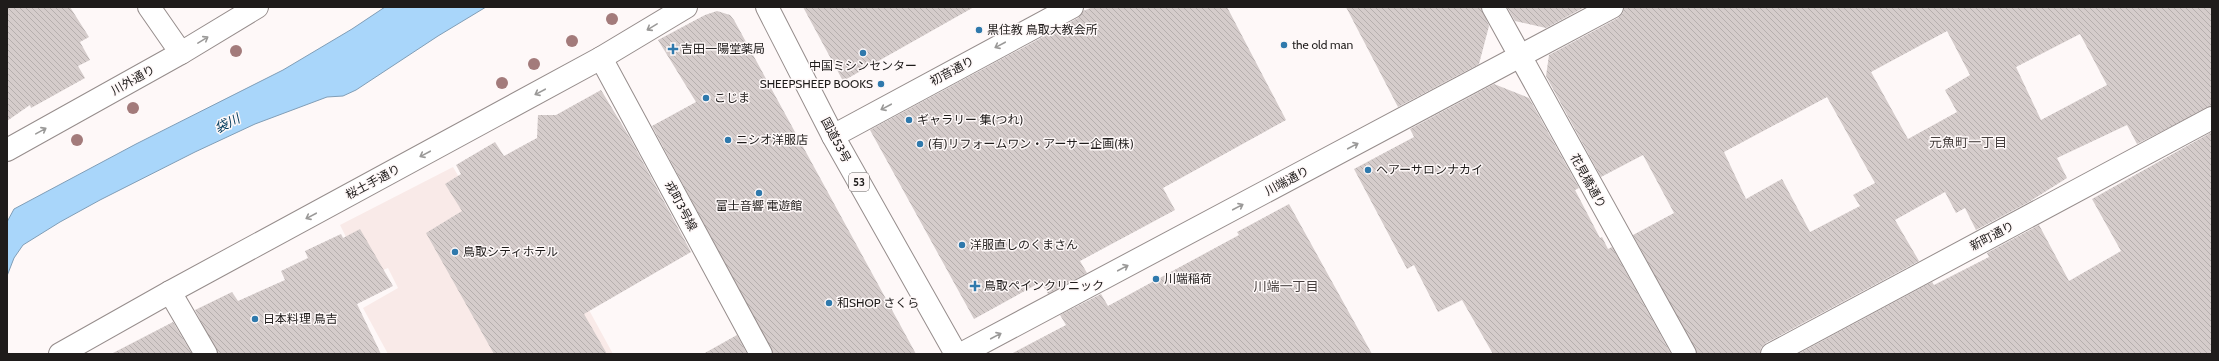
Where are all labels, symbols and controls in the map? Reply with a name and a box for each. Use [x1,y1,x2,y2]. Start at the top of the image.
place label: 黒住教 鳥取大教会所 [987,22,1098,37]
one-way arrow [646,24,658,32]
marker: 黒住教 鳥取大教会所 [974,25,984,35]
one-way arrow [197,35,209,43]
place label: the old man [1292,37,1353,52]
marker: the old man [1279,40,1289,50]
place label: 吉田一陽堂薬局 [681,41,765,56]
one-way arrow [995,42,1007,50]
marker: 吉田一陽堂薬局 [668,44,678,54]
marker: 中国ミシンセンター [858,48,868,58]
street label: 初音通り [927,53,976,88]
place label: 中国ミシンセンター [809,58,917,73]
street label: 川外通り [108,61,157,98]
place label: SHEEPSHEEP BOOKS [760,76,873,91]
marker: SHEEPSHEEP BOOKS [876,79,886,89]
one-way arrow [534,88,546,96]
place label: こじま [714,90,750,105]
marker: こじま [701,93,711,103]
one-way arrow [880,104,892,111]
water label: 袋川 [212,109,244,136]
place label: ギャラリー 集(つれ) [917,112,1023,127]
street label: 国道53号 [818,115,855,165]
marker: ギャラリー 集(つれ) [904,115,914,125]
one-way arrow [35,127,47,135]
place label: ニシオ洋服店 [736,132,808,147]
district label: 元魚町一丁目 [1929,134,2007,150]
marker: ニシオ洋服店 [723,135,733,145]
place label: (有)リフォームワン・アーサー企画(株) [928,136,1134,151]
marker: (有)リフォームワン・アーサー企画(株) [915,139,925,149]
one-way arrow [1346,142,1358,149]
one-way arrow [419,150,431,158]
street label: 花見橋通り [1567,151,1610,211]
street label: 桜土手通り [343,161,403,202]
place label: ヘアーサロンナカイ [1376,162,1483,177]
street label: 川端通り [1262,163,1311,198]
marker: ヘアーサロンナカイ [1363,165,1373,175]
road number: 53 [849,173,869,191]
street label: 戎町3号線 [662,178,701,233]
marker: 富士音響 電遊館 [754,188,764,198]
place label: 富士音響 電遊館 [716,198,802,213]
one-way arrow [1232,203,1244,210]
one-way arrow [305,212,317,220]
street label: 新町通り [1967,218,2016,253]
place label: 洋服直しのくまさん [970,237,1078,252]
marker: 洋服直しのくまさん [957,240,967,250]
place label: 鳥取シティホテル [463,244,558,259]
marker: 鳥取シティホテル [450,247,460,257]
one-way arrow [1117,264,1129,271]
place label: 川端稲荷 [1164,271,1212,286]
marker: 川端稲荷 [1151,274,1161,284]
place label: 鳥取ペインクリニック [984,278,1104,293]
district label: 川端一丁目 [1253,278,1319,294]
marker: 鳥取ペインクリニック [969,280,981,292]
place label: 和SHOP さくら [837,295,919,310]
marker: 和SHOP さくら [824,298,834,308]
place label: 日本料理 鳥吉 [263,311,338,326]
marker: 日本料理 鳥吉 [250,314,260,324]
one-way arrow [990,331,1002,339]

